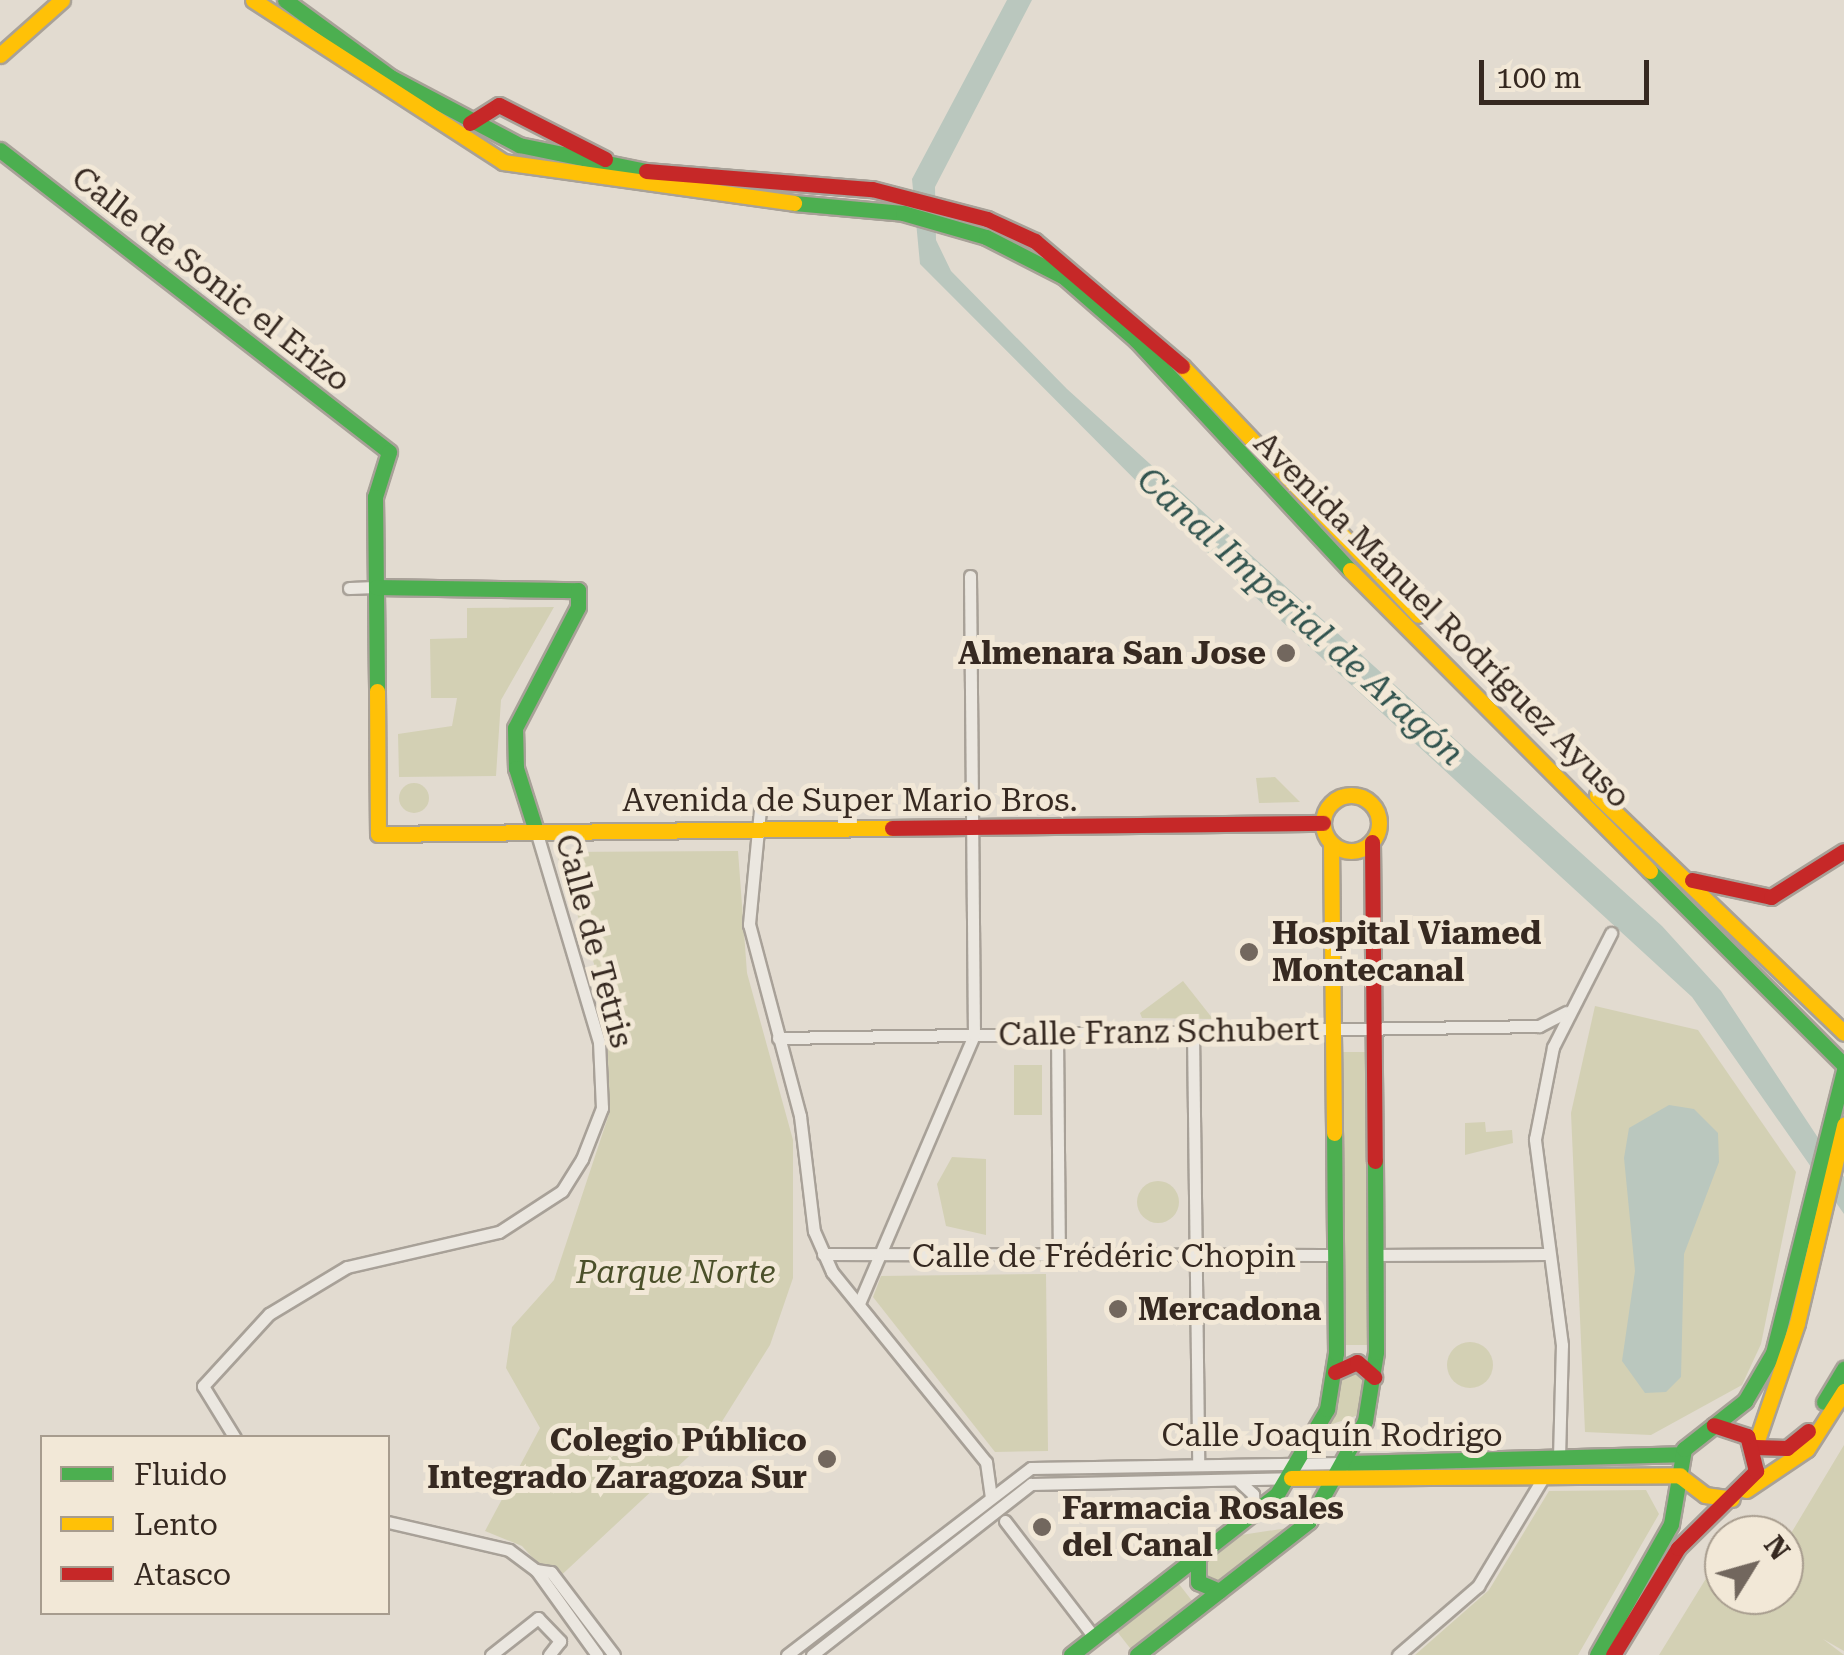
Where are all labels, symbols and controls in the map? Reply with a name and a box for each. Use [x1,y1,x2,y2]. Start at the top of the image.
scale bar [1484,40,1654,102]
text: 100 m [1496,60,1581,95]
street label: Calle de Sonic el Erizo [64,158,358,400]
street label: Avenida Manuel Rodríguez Ayuso [1246,424,1638,816]
water label: Canal Imperial de Aragón [1128,459,1472,775]
place label: Almenara San Jose [958,634,1266,672]
marker: Almenara San Jose [1275,642,1297,664]
street label: Avenida de Super Mario Bros. [622,781,1078,819]
street label: Calle de Tetris [547,830,641,1052]
place label: Hospital Viamed Montecanal [1272,915,1541,990]
marker: Hospital Viamed Montecanal [1236,939,1262,965]
street label: Calle Franz Schubert [998,1010,1320,1054]
street label: Calle de Frédéric Chopin [912,1237,1296,1275]
park label: Parque Norte [576,1253,776,1291]
place label: Mercadona [1138,1290,1321,1328]
marker: Mercadona [1107,1298,1129,1320]
street label: Calle Joaquín Rodrigo [1161,1416,1503,1454]
place label: Colegio Público Integrado Zaragoza Sur [427,1422,807,1497]
legend [40,1435,390,1615]
marker: Colegio Público Integrado Zaragoza Sur [816,1448,838,1470]
text: Fluido [134,1457,227,1492]
place label: Farmacia Rosales del Canal [1062,1490,1344,1565]
text: Lento [134,1507,218,1542]
north arrow [1704,1515,1804,1615]
marker: Farmacia Rosales del Canal [1031,1516,1053,1538]
text: N [1757,1529,1796,1566]
text: Atasco [134,1557,231,1592]

